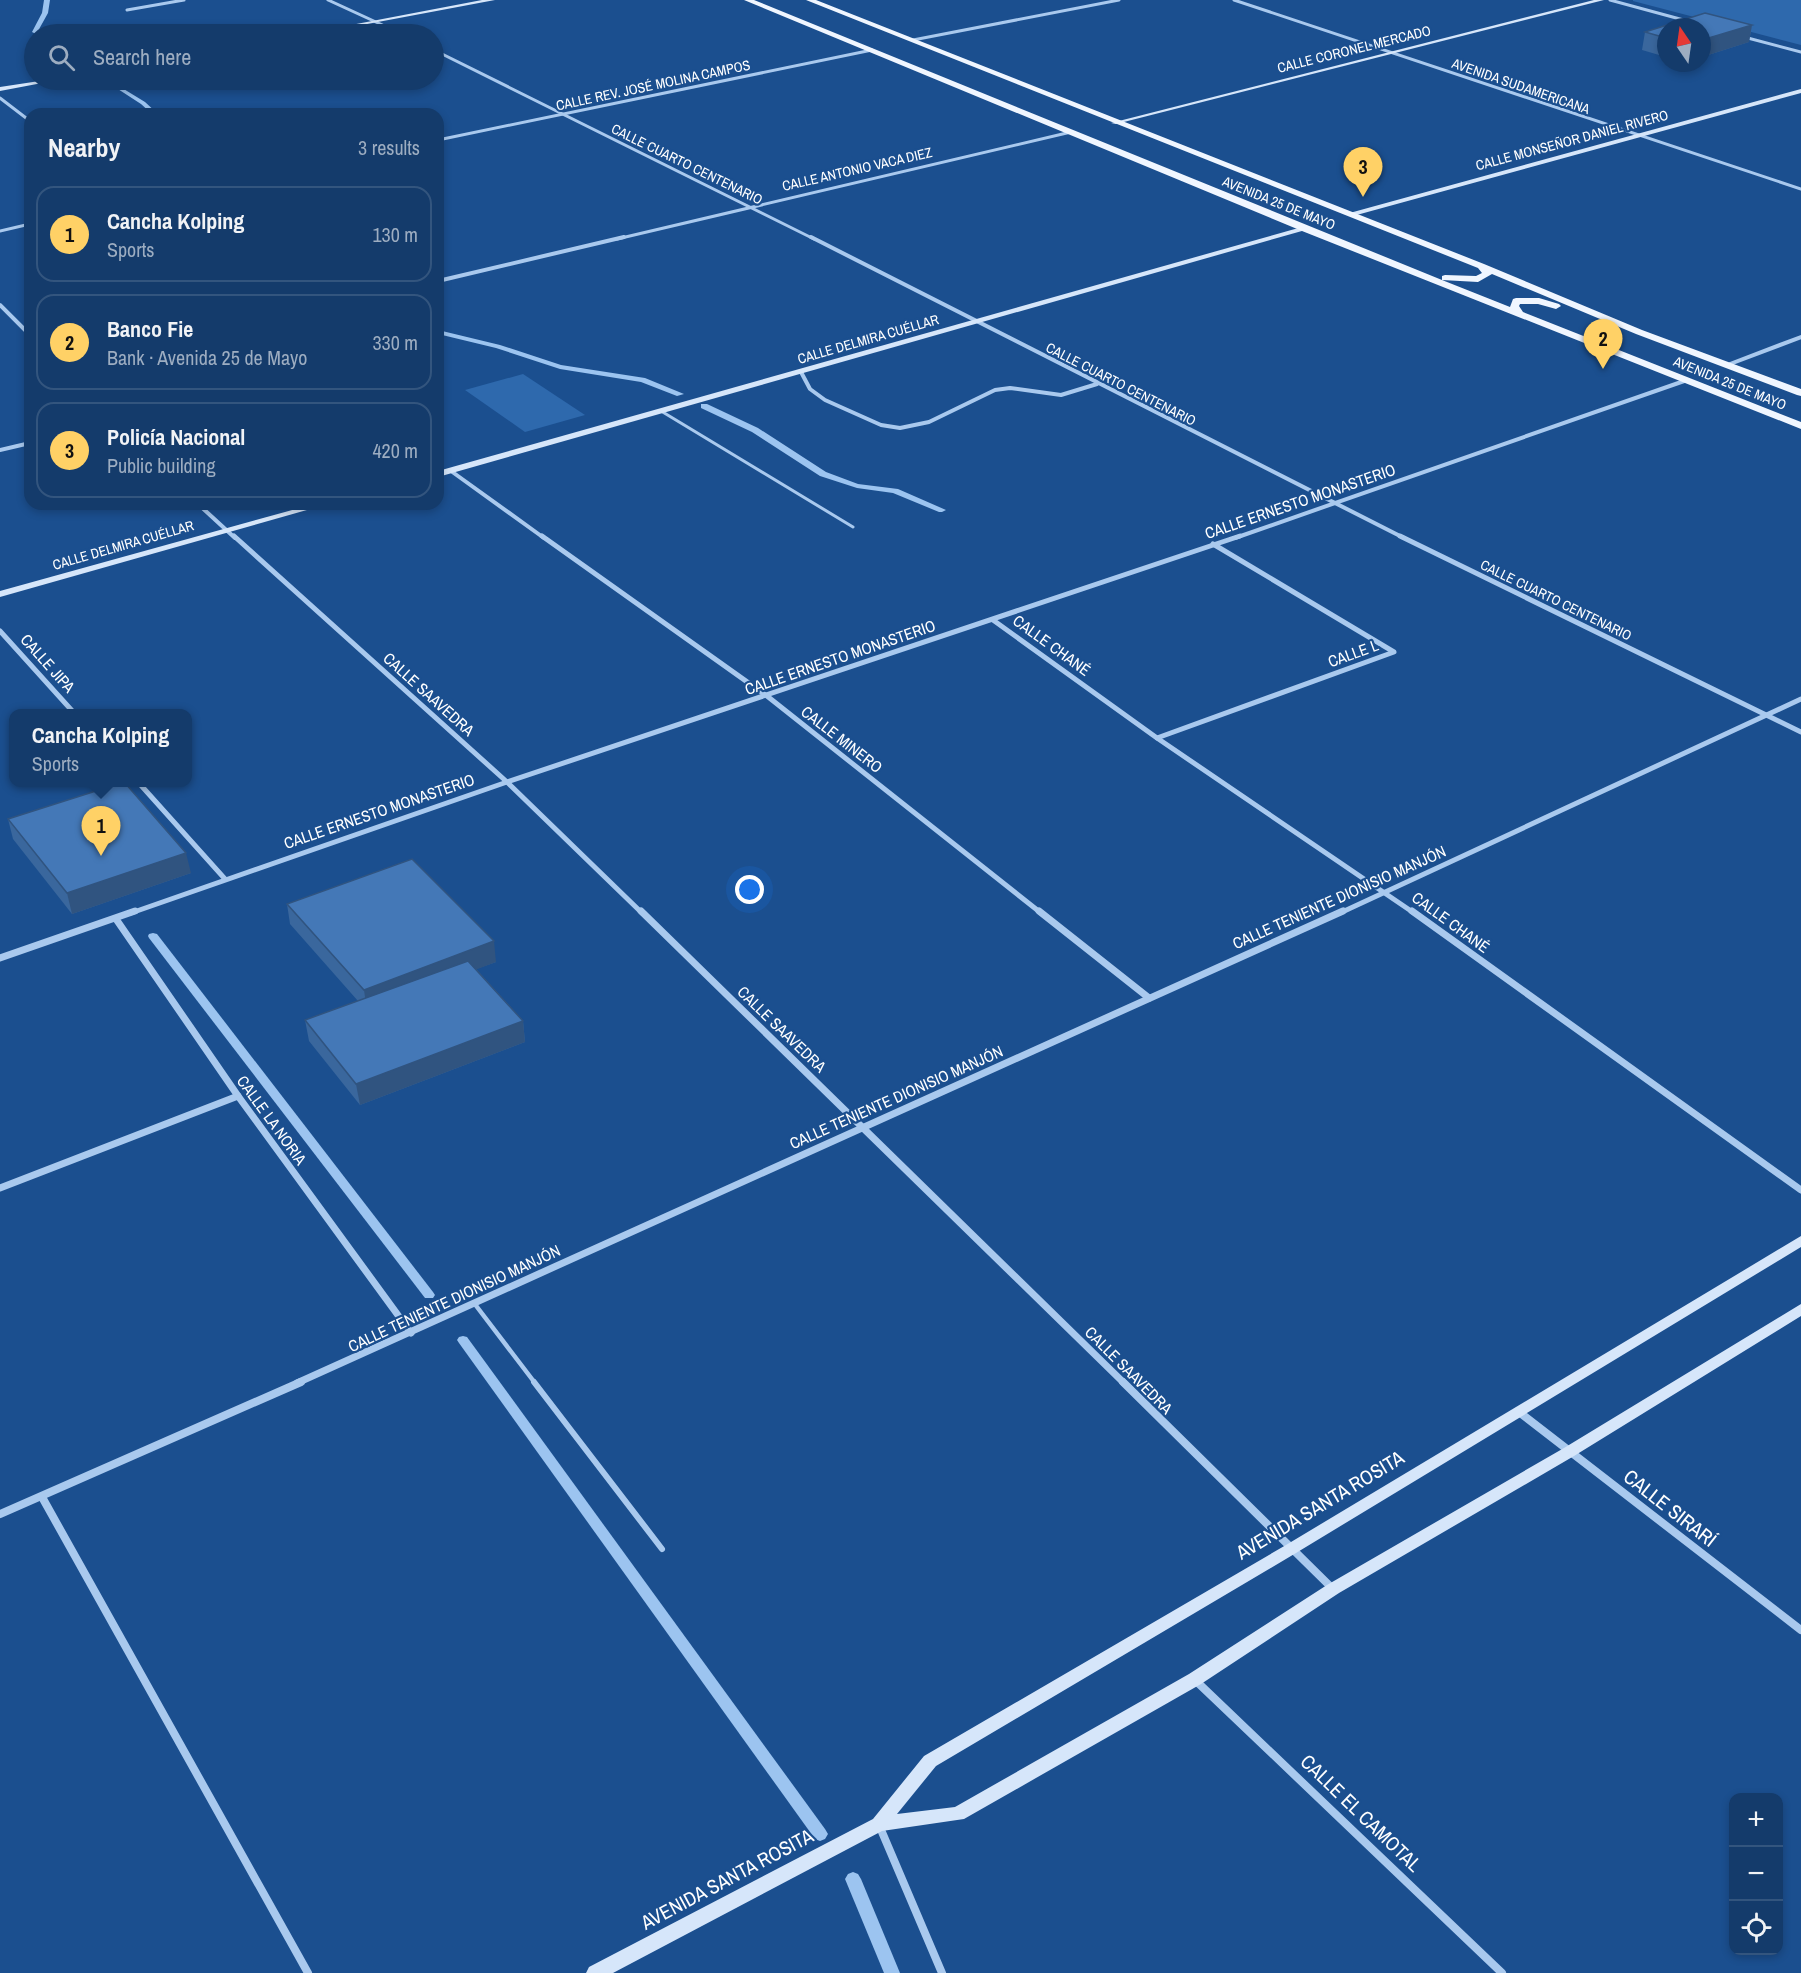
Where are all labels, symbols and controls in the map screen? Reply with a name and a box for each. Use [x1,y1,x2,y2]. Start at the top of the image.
north arrow [1657,18,1711,72]
street label: CALLE CORONEL MERCADO [1275,21,1433,77]
search box [24,24,444,90]
icon: search [45,41,78,74]
text: Search here [93,42,191,72]
street label: AVENIDA SUDAMERICANA [1449,54,1593,118]
street label: CALLE REV. JOSÉ MOLINA CAMPOS [554,56,752,114]
street label: CALLE MONSEÑOR DANIEL RIVERO [1474,106,1670,174]
street label: CALLE CUARTO CENTENARIO [608,120,766,209]
text: Nearby [48,130,120,165]
text: 3 results [358,134,420,161]
street label: CALLE ANTONIO VACA DIEZ [780,143,934,195]
pin: 3 [1344,148,1382,197]
street label: AVENIDA 25 DE MAYO [1219,172,1338,234]
text: Cancha Kolping [107,206,244,236]
text: 1 [65,221,74,248]
text: 130 m [372,221,418,248]
text: Sports [107,236,154,263]
street label: CALLE DELMIRA CUÉLLAR [795,310,941,368]
text: Banco Fie [107,314,193,344]
pin: 2 [1584,320,1622,369]
text: 2 [65,329,74,356]
text: 330 m [372,329,418,356]
street label: CALLE CUARTO CENTENARIO [1043,338,1199,430]
text: Bank · Avenida 25 de Mayo [107,344,307,371]
street label: AVENIDA 25 DE MAYO [1670,352,1789,414]
text: Policía Nacional [107,422,245,452]
text: 3 [65,437,74,464]
text: 420 m [372,437,418,464]
text: Public building [107,452,216,479]
street label: CALLE ERNESTO MONASTERIO [1202,458,1398,544]
street label: CALLE DELMIRA CUÉLLAR [50,516,196,574]
street label: CALLE CUARTO CENTENARIO [1477,556,1635,645]
street label: CALLE CHANÉ [1009,609,1095,681]
street label: CALLE ERNESTO MONASTERIO [742,614,938,700]
street label: CALLE JIPA [16,629,80,697]
street label: CALLE L [1325,633,1382,672]
street label: CALLE SAAVEDRA [379,647,480,741]
street label: CALLE MINERO [797,700,887,778]
popup [9,709,192,787]
text: Cancha Kolping [32,720,169,750]
text: Sports [32,750,79,777]
street label: CALLE ERNESTO MONASTERIO [281,768,477,854]
pin: 1 [82,806,120,856]
street label: CALLE TENIENTE DIONISIO MANJÓN [1229,840,1449,954]
your location [735,875,764,904]
street label: CALLE CHANÉ [1408,886,1494,958]
street label: CALLE SAAVEDRA [733,981,831,1077]
street label: CALLE TENIENTE DIONISIO MANJÓN [786,1040,1006,1154]
street label: CALLE LA NORIA [232,1071,312,1169]
street label: CALLE TENIENTE DIONISIO MANJÓN [344,1239,564,1357]
street label: CALLE SAAVEDRA [1080,1321,1178,1419]
street label: AVENIDA SANTA ROSITA [1230,1444,1409,1566]
street label: CALLE SIRARÍ [1618,1463,1723,1553]
street label: CALLE EL CAMOTAL [1295,1748,1428,1877]
map controls [1729,1793,1783,1955]
button: + [1729,1793,1783,1847]
street label: AVENIDA SANTA ROSITA [635,1822,818,1936]
button: − [1729,1847,1783,1901]
button: locate [1729,1901,1783,1955]

